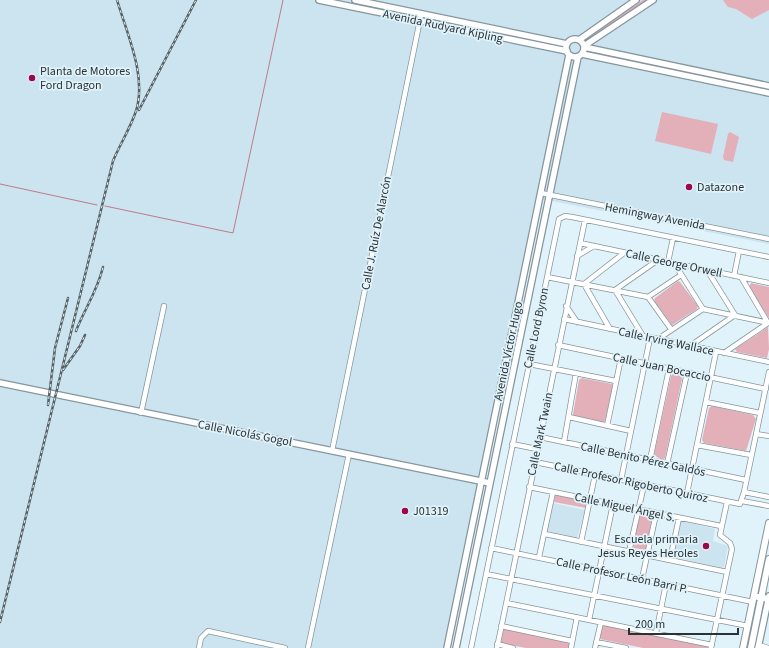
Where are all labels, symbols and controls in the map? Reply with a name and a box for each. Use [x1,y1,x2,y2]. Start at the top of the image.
street label: Avenida Rudyard Kipling [381,5,504,48]
place label: Planta de Motores Ford Dragon [40,63,130,94]
marker: Planta de Motores Ford Dragon [27,73,37,83]
street label: Calle J. Ruíz De Alarcón [357,175,396,292]
place label: Datazone [697,179,744,196]
marker: Datazone [684,182,694,192]
street label: Hemingway Avenida [603,198,707,235]
street label: Calle George Orwell [624,245,724,282]
street label: Calle Lord Byron [520,286,553,370]
street label: Avenida Víctor Hugo [490,300,527,402]
street label: Calle Irving Wallace [617,323,715,360]
street label: Calle Juan Bocaccio [611,349,712,386]
street label: Calle Mark Twain [523,391,558,477]
street label: Calle Nicolás Gogol [196,416,293,451]
street label: Calle Benito Pérez Galdós [579,438,707,481]
street label: Calle Profesor Rigoberto Quiroz [552,458,709,507]
street label: Calle Miguel Ángel S. [573,488,677,526]
place label: J01319 [413,503,449,520]
marker: J01319 [400,506,410,516]
place label: Escuela primaria Jesus Reyes Heroles [597,531,698,562]
marker: Escuela primaria Jesus Reyes Heroles [701,541,711,551]
street label: Calle Profesor León Barri P. [554,553,689,598]
scale bar [629,610,738,636]
text: 200 m [635,616,665,633]

